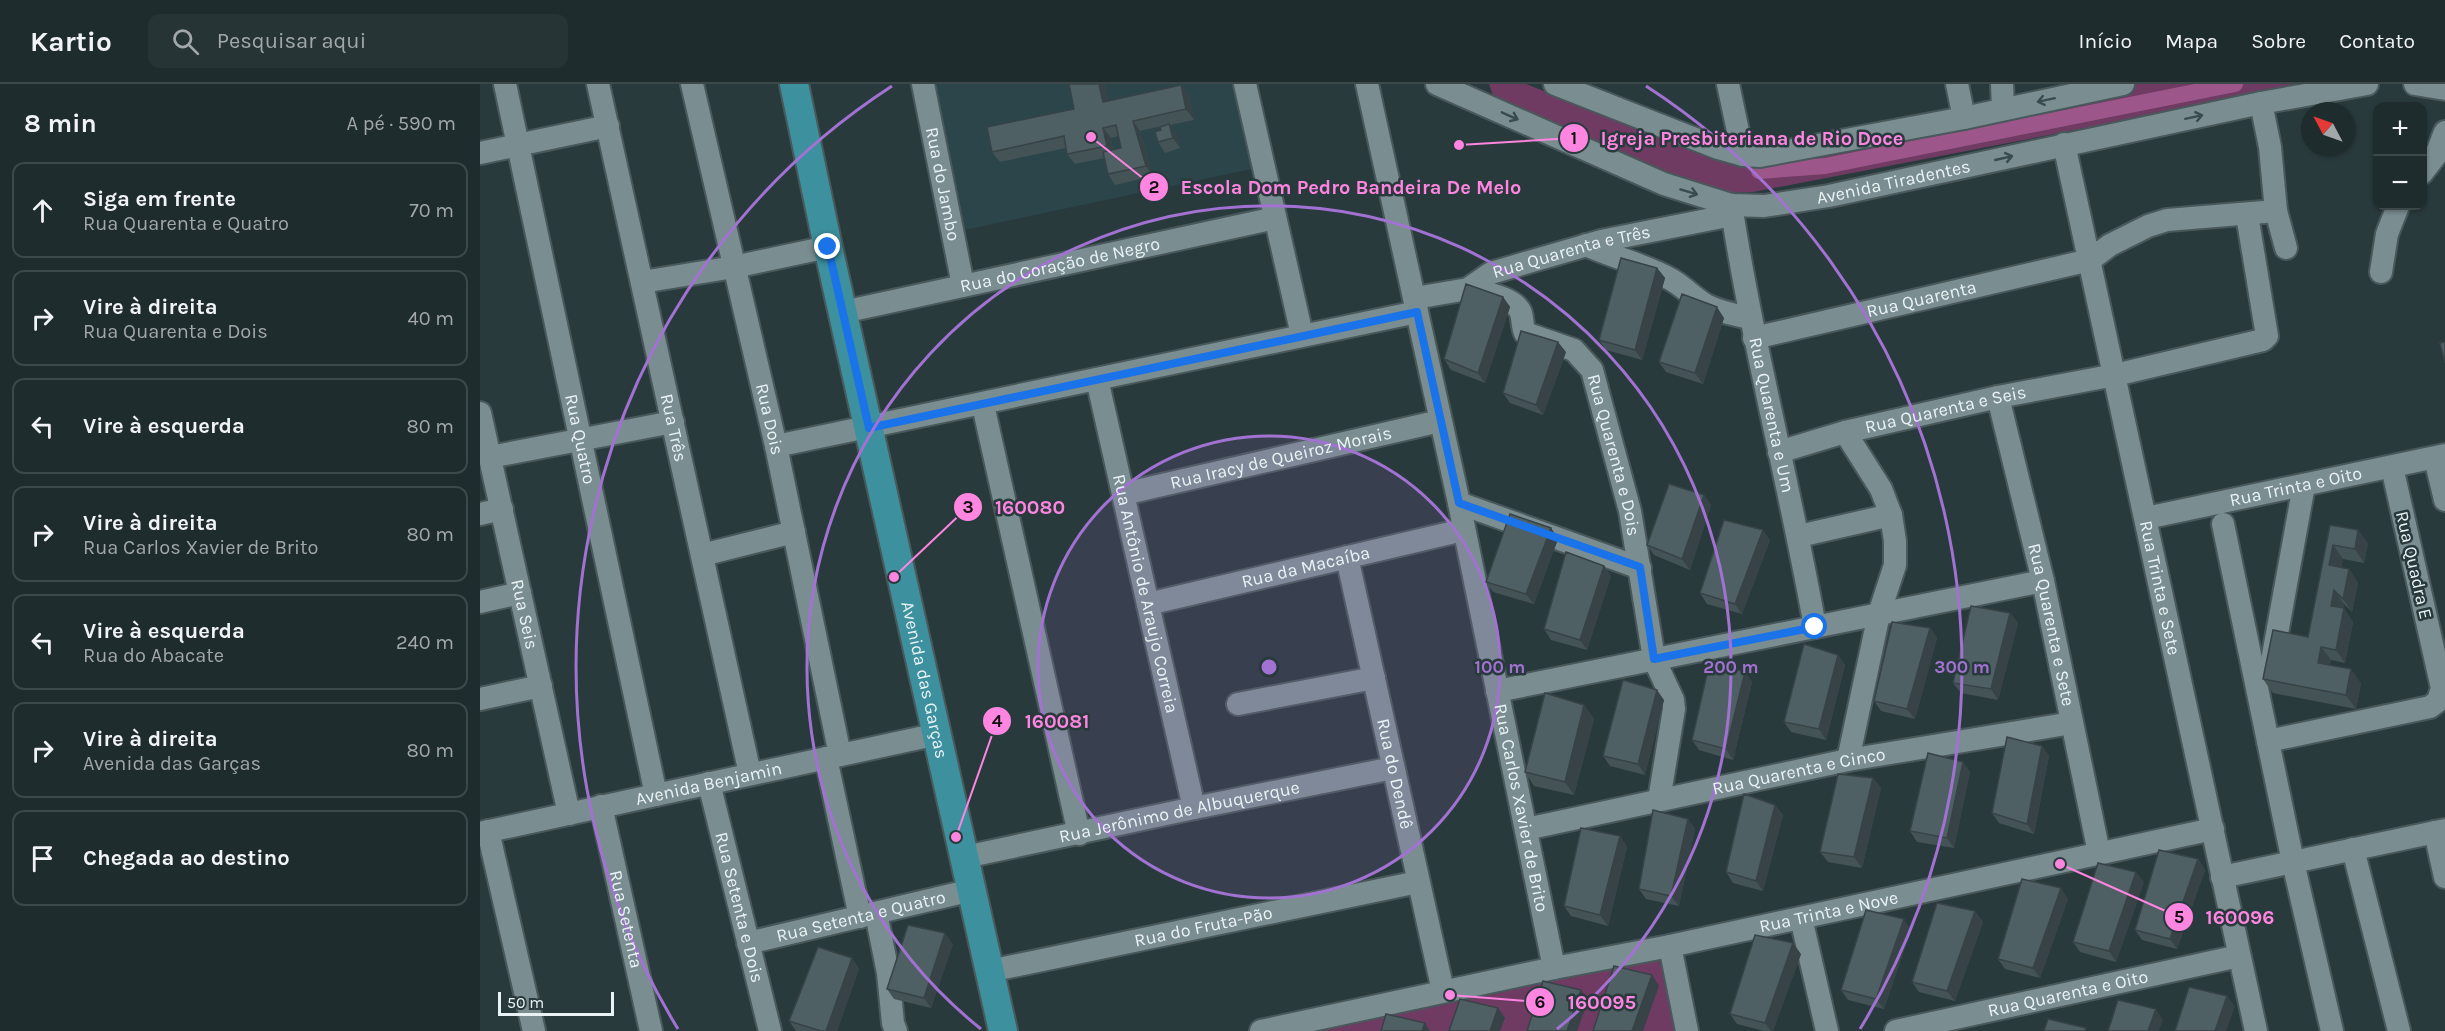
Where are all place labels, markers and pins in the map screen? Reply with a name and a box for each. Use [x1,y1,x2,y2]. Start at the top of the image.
callout: Igreja Presbiteriana de Rio Doce [1559,119,1916,157]
callout: Escola Dom Pedro Bandeira De Melo [1139,168,1533,206]
callout: 160080 [953,488,1077,526]
centre of rings [1259,657,1279,677]
callout: 160081 [982,702,1101,740]
callout: 160096 [2164,898,2287,936]
callout: 160095 [1525,983,1648,1021]

